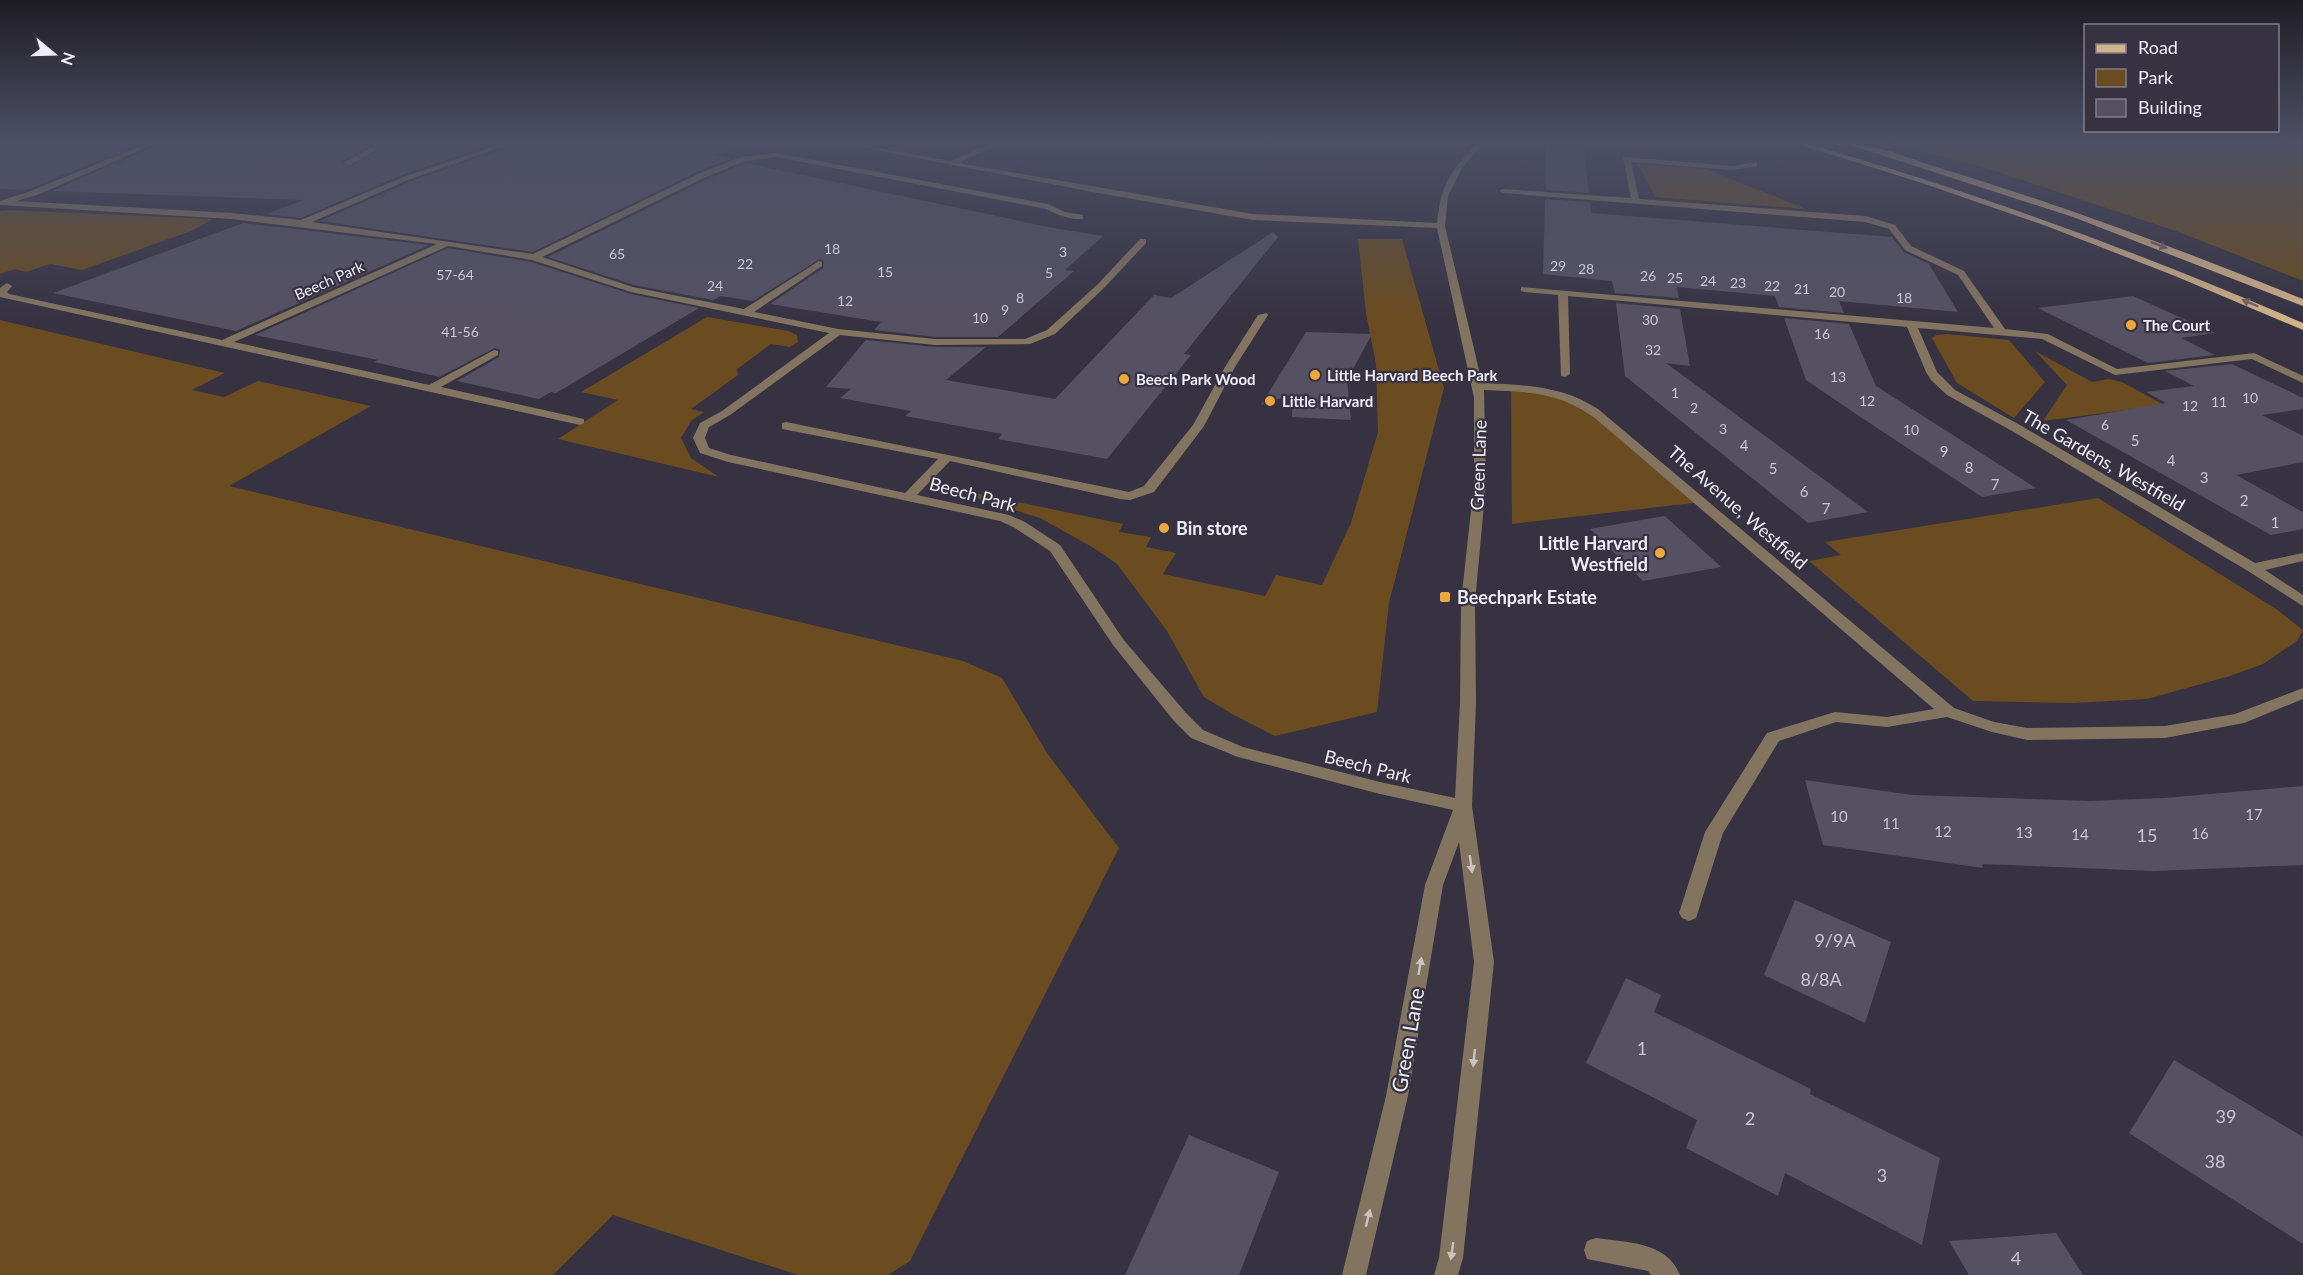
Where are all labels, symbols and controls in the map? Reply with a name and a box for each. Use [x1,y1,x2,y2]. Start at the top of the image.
north arrow [24,24,84,84]
legend [2084,24,2279,132]
text: Road [2138,36,2178,58]
text: N [58,50,80,68]
text: Park [2138,66,2174,88]
text: Building [2138,96,2202,118]
house number: 18 [824,240,840,257]
one-way arrow [2151,240,2169,250]
house number: 3 [1059,243,1067,260]
house number: 65 [609,245,625,262]
house number: 22 [737,255,753,272]
street label: Beech Park [291,257,367,303]
house number: 29 [1550,257,1566,274]
house number: 28 [1578,260,1594,277]
house number: 15 [877,263,893,280]
house number: 5 [1045,264,1053,281]
house number: 57-64 [436,266,474,283]
house number: 26 [1640,267,1656,284]
house number: 25 [1667,269,1683,286]
house number: 24 [1700,272,1716,289]
house number: 23 [1730,274,1746,291]
house number: 24 [707,277,723,294]
house number: 22 [1764,277,1780,294]
house number: 21 [1794,280,1810,297]
house number: 20 [1829,283,1845,300]
house number: 8 [1016,289,1024,306]
house number: 18 [1896,289,1912,306]
house number: 12 [837,292,853,309]
one-way arrow [2240,298,2258,308]
house number: 9 [1001,301,1009,318]
house number: 10 [972,309,988,326]
house number: 30 [1642,311,1658,328]
place label: The Court [2143,316,2210,334]
marker: The Court [2124,318,2138,332]
house number: 41-56 [441,323,479,340]
house number: 16 [1814,325,1830,342]
house number: 32 [1645,341,1661,358]
place label: Little Harvard Beech Park [1327,366,1498,384]
marker: Little Harvard Beech Park [1308,368,1322,382]
house number: 13 [1830,368,1846,385]
place label: Beech Park Wood [1136,370,1256,388]
marker: Beech Park Wood [1117,372,1131,386]
house number: 1 [1671,384,1679,401]
house number: 10 [2242,389,2258,406]
place label: Little Harvard [1282,392,1373,410]
house number: 12 [1859,392,1875,409]
house number: 11 [2211,393,2227,410]
marker: Little Harvard [1263,394,1277,408]
house number: 12 [2182,397,2198,414]
house number: 2 [1690,399,1698,416]
street label: The Gardens, Westfield [2019,404,2189,516]
house number: 6 [2101,416,2109,433]
street label: Green Lane [1465,419,1491,511]
house number: 3 [1719,420,1727,437]
house number: 10 [1903,421,1919,438]
house number: 5 [2131,431,2139,449]
house number: 4 [1740,436,1749,454]
street label: The Avenue, Westfield [1664,440,1812,574]
house number: 9 [1940,442,1948,460]
house number: 4 [2167,451,2176,469]
house number: 8 [1965,458,1973,476]
house number: 5 [1769,459,1777,477]
house number: 3 [2200,468,2208,486]
street label: Beech Park [927,472,1020,516]
house number: 7 [1991,475,2000,493]
house number: 6 [1800,482,1809,500]
house number: 2 [2240,491,2248,509]
house number: 7 [1822,499,1831,517]
house number: 1 [2271,513,2279,531]
place label: Bin store [1176,517,1248,539]
marker: Bin store [1157,521,1171,535]
place label: Little Harvard Westfield [1538,532,1648,575]
marker: Little Harvard Westfield [1653,546,1667,560]
place label: Beechpark Estate [1457,586,1597,608]
marker: Beechpark Estate [1438,590,1452,604]
street label: Beech Park [1322,745,1415,788]
house number: 17 [2245,805,2263,823]
house number: 10 [1830,807,1848,825]
house number: 11 [1882,814,1900,832]
house number: 12 [1934,822,1952,840]
house number: 13 [2015,823,2033,841]
house number: 15 [2137,824,2157,846]
house number: 16 [2191,824,2209,842]
house number: 14 [2071,825,2089,843]
one-way arrow [1467,855,1476,874]
house number: 9/9A [1814,929,1856,951]
one-way arrow [1416,956,1425,975]
house number: 8/8A [1800,968,1842,990]
street label: Green Lane [1386,986,1428,1094]
house number: 1 [1637,1037,1647,1059]
one-way arrow [1469,1048,1479,1067]
house number: 39 [2216,1105,2236,1127]
house number: 2 [1745,1107,1755,1129]
house number: 38 [2205,1150,2225,1172]
house number: 3 [1877,1164,1887,1186]
one-way arrow [1363,1209,1373,1227]
one-way arrow [1447,1242,1456,1261]
house number: 4 [2011,1247,2021,1269]

